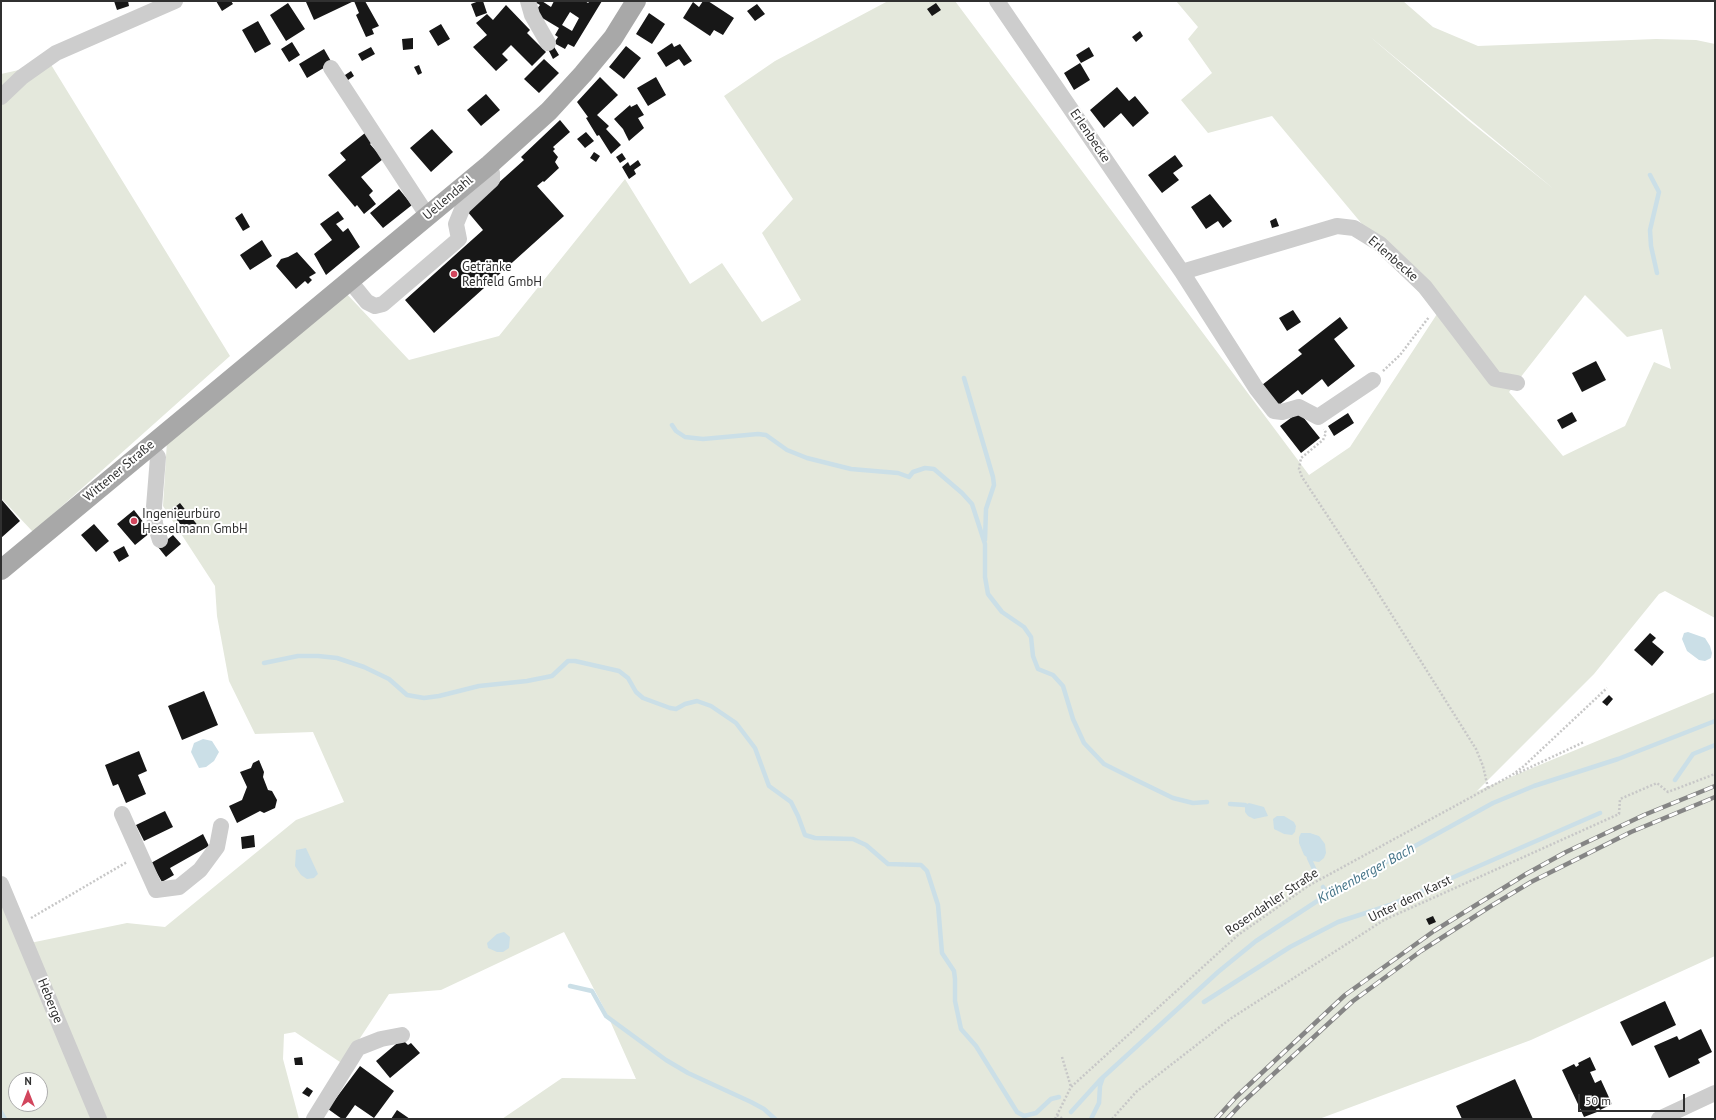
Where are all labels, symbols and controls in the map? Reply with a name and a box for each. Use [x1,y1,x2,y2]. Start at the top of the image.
street label: Erlenbecke [1067,106,1113,166]
street label: Uellendahl [420,173,476,223]
street label: Erlenbecke [1365,233,1421,285]
place label: Getränke Rehfeld GmbH [462,259,542,290]
marker: Getränke Rehfeld GmbH [449,269,459,279]
street label: Wittener Straße [80,437,158,505]
place label: Ingenieurbüro Hesselmann GmbH [142,506,248,537]
marker: Ingenieurbüro Hesselmann GmbH [129,516,139,526]
water label: Krähenberger Bach [1314,840,1418,908]
street label: Rosendahler Straße [1223,865,1321,939]
street label: Unter dem Karst [1366,872,1454,926]
street label: Heberge [34,976,66,1026]
north arrow [8,1072,48,1112]
text: N [24,1074,32,1088]
scale bar [1580,1086,1687,1112]
text: 50 m [1585,1093,1611,1108]

